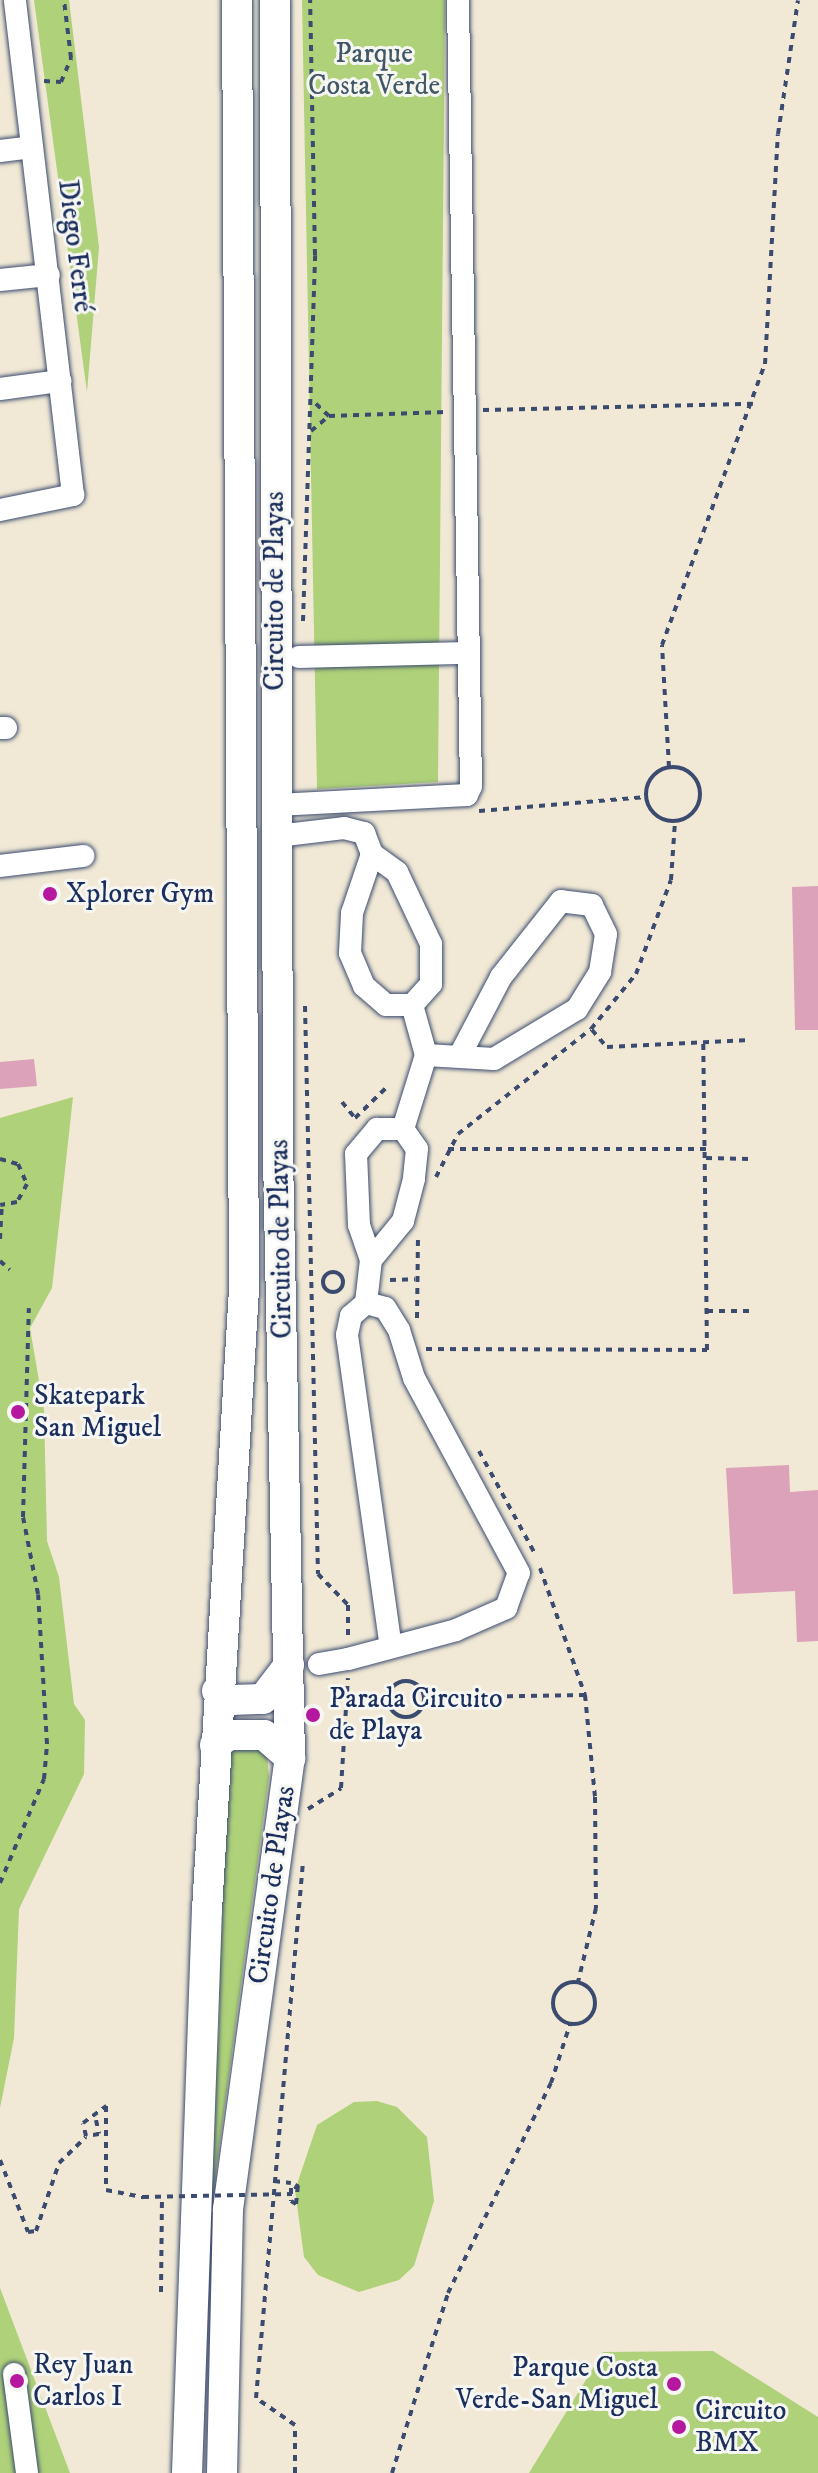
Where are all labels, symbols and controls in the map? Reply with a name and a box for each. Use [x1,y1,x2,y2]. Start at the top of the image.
park label: Parque Costa Verde [308,37,440,103]
street label: Diego Ferré [50,178,100,314]
street label: Circuito de Playas [258,491,292,691]
place label: Xplorer Gym [66,877,214,911]
marker: Xplorer Gym [41,885,59,903]
street label: Circuito de Playas [262,1139,300,1339]
place label: Skatepark San Miguel [34,1379,161,1445]
marker: Skatepark San Miguel [9,1403,27,1421]
place label: Parada Circuito de Playa [329,1682,503,1748]
marker: Parada Circuito de Playa [304,1706,322,1724]
street label: Circuito de Playas [241,1784,303,1986]
place label: Rey Juan Carlos I [33,2348,133,2414]
place label: Parque Costa Verde-San Miguel [456,2351,658,2417]
marker: Rey Juan Carlos I [8,2372,26,2390]
marker: Parque Costa Verde-San Miguel [665,2375,683,2393]
place label: Circuito BMX [695,2394,786,2460]
marker: Circuito BMX [670,2418,688,2436]

